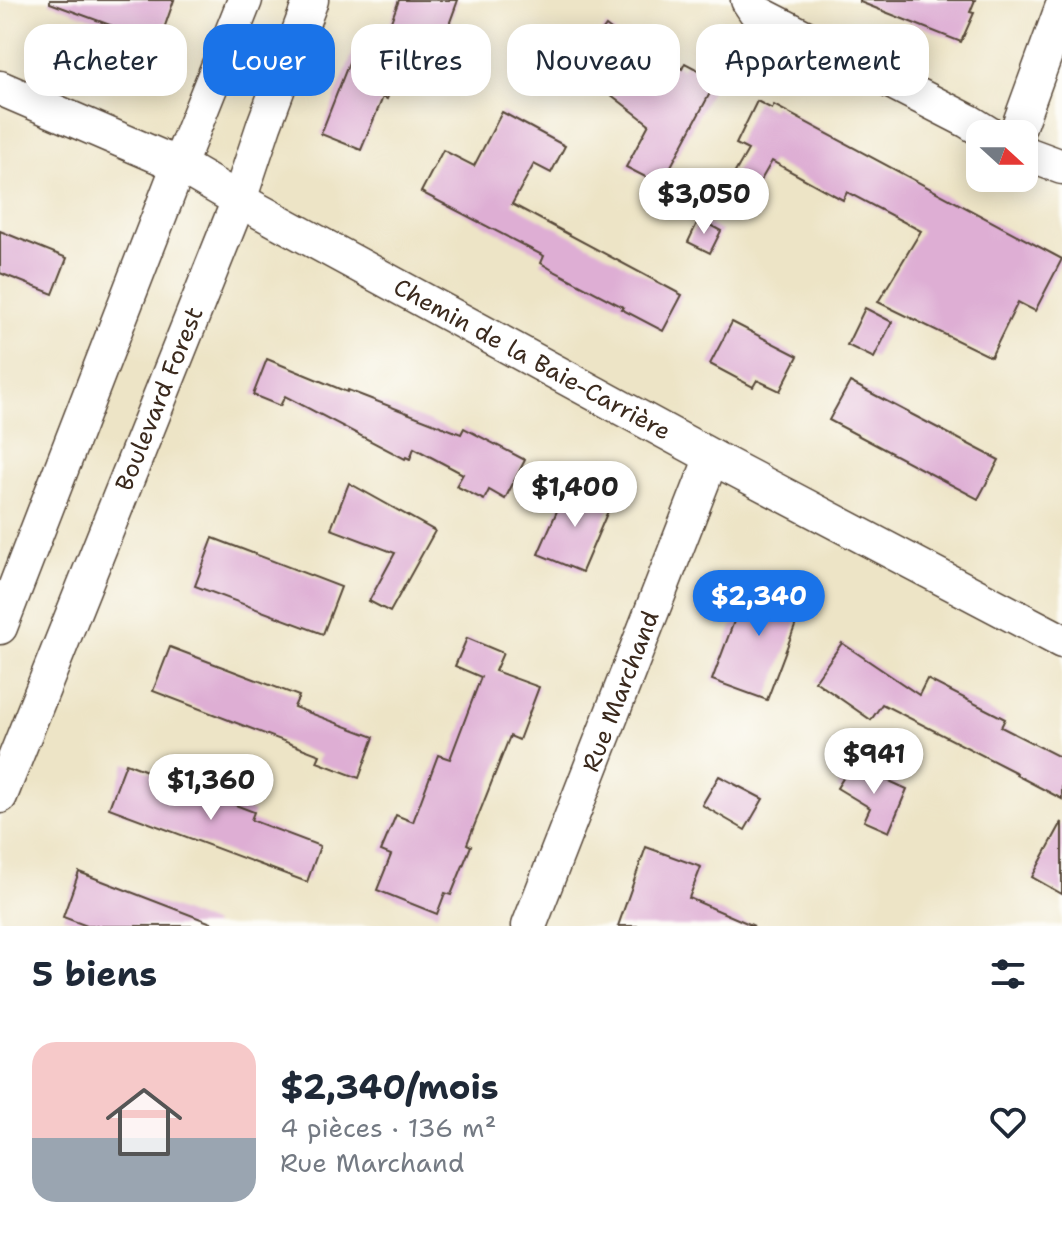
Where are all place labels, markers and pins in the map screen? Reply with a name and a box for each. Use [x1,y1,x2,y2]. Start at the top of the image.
pin: $3,050 [639,168,769,236]
pin: $1,400 [510,461,640,529]
pin: $2,340 [694,570,824,638]
pin: $941 [827,728,921,796]
pin: $1,360 [146,754,276,822]

